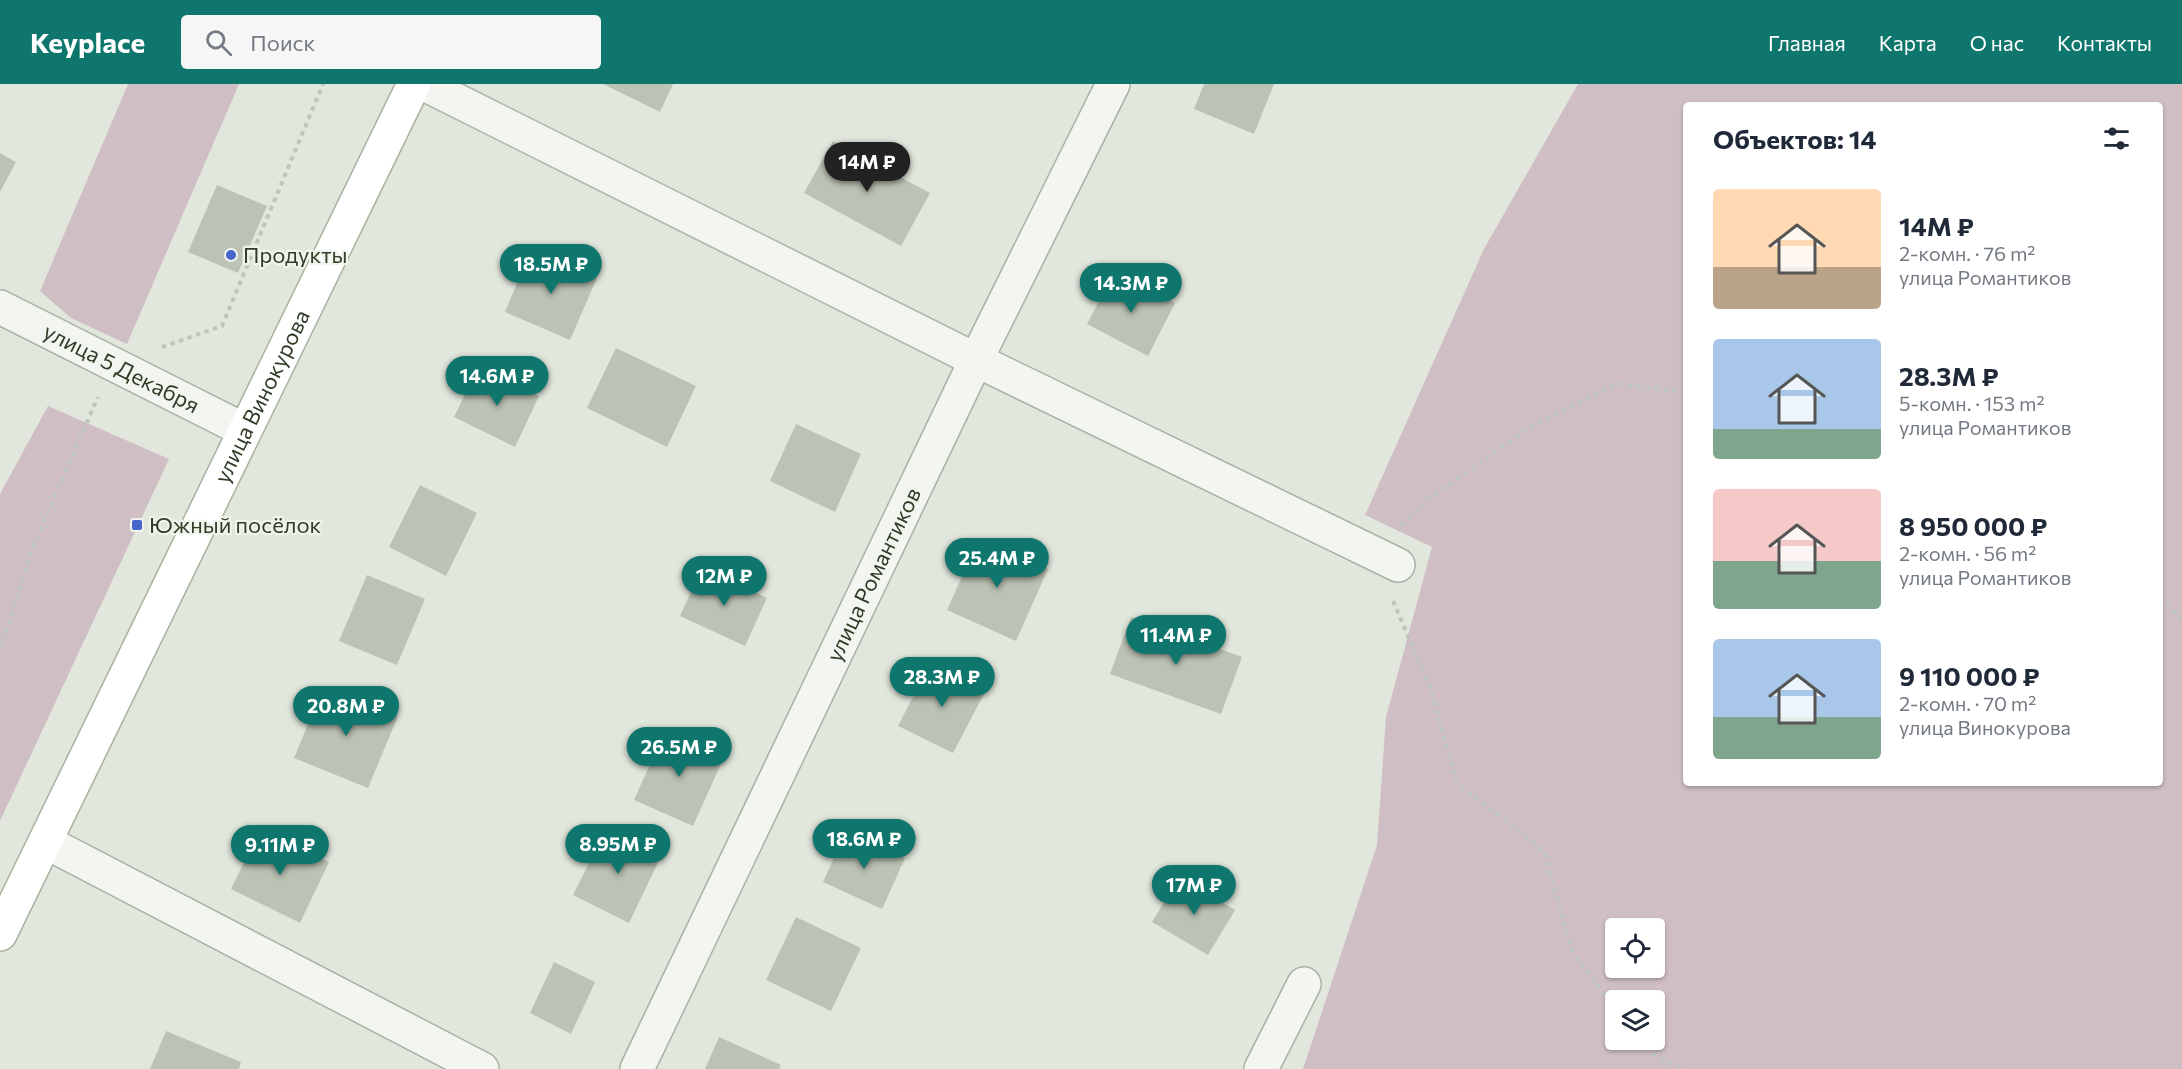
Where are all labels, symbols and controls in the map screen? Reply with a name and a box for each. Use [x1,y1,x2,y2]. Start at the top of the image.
search box [181,15,601,69]
text: Keyplace [30,25,145,59]
icon: search [202,26,235,59]
text: Поиск [250,29,315,56]
text: Главная [1768,30,1846,55]
text: Карта [1879,30,1937,55]
text: О нас [1970,30,2024,55]
text: Контакты [2057,30,2152,55]
icon: filters [2100,122,2133,155]
text: Объектов: 14 [1713,123,1877,154]
pin: 14M ₽ [825,142,909,193]
text: 14M ₽ [838,149,896,173]
text: 14M ₽ [1899,210,1974,241]
icon: home [1761,213,1833,285]
place label: Продукты [243,241,347,268]
text: 2-комн. · 76 m² [1899,241,2035,265]
pin: 18.5M ₽ [496,244,606,295]
marker: Продукты [224,248,238,262]
text: 18.5M ₽ [514,251,588,275]
pin: 14.3M ₽ [1076,263,1186,314]
text: улица Романтиков [1899,265,2071,289]
text: 14.3M ₽ [1094,270,1168,294]
street label: улица Винокурова [208,305,315,487]
street label: улица 5 Декабря [39,317,204,418]
pin: 14.6M ₽ [442,356,552,407]
text: 28.3M ₽ [1899,360,1999,391]
text: 14.6M ₽ [460,363,534,387]
icon: home [1761,363,1833,435]
text: 5-комн. · 153 m² [1899,391,2045,415]
text: улица Романтиков [1899,415,2071,439]
street label: улица Романтиков [820,483,926,666]
text: 8 950 000 ₽ [1899,510,2047,541]
place label: Южный посёлок [149,511,322,538]
icon: home [1761,513,1833,585]
marker: Южный посёлок [130,518,144,532]
pin: 25.4M ₽ [942,538,1052,589]
text: 2-комн. · 56 m² [1899,541,2036,565]
text: 25.4M ₽ [959,545,1035,569]
pin: 12M ₽ [682,556,766,607]
text: 12M ₽ [696,563,752,587]
text: улица Романтиков [1899,565,2071,589]
pin: 11.4M ₽ [1121,615,1231,666]
text: 11.4M ₽ [1140,622,1212,646]
pin: 28.3M ₽ [887,657,997,708]
text: 9 110 000 ₽ [1899,660,2040,691]
icon: home [1761,663,1833,735]
text: 28.3M ₽ [904,664,980,688]
pin: 20.8M ₽ [291,686,401,737]
text: 2-комн. · 70 m² [1899,691,2036,715]
text: 20.8M ₽ [307,693,385,717]
text: улица Винокурова [1899,715,2071,739]
pin: 26.5M ₽ [624,727,734,778]
text: 26.5M ₽ [641,734,717,758]
pin: 18.6M ₽ [809,819,919,870]
pin: 8.95M ₽ [563,824,673,875]
pin: 9.11M ₽ [225,825,335,876]
text: 18.6M ₽ [827,826,901,850]
text: 8.95M ₽ [579,831,657,855]
text: 9.11M ₽ [245,832,315,856]
pin: 17M ₽ [1152,865,1236,916]
text: 17M ₽ [1166,872,1222,896]
map controls [1605,918,1665,1050]
button: locate [1605,918,1665,978]
button: layers [1605,990,1665,1050]

